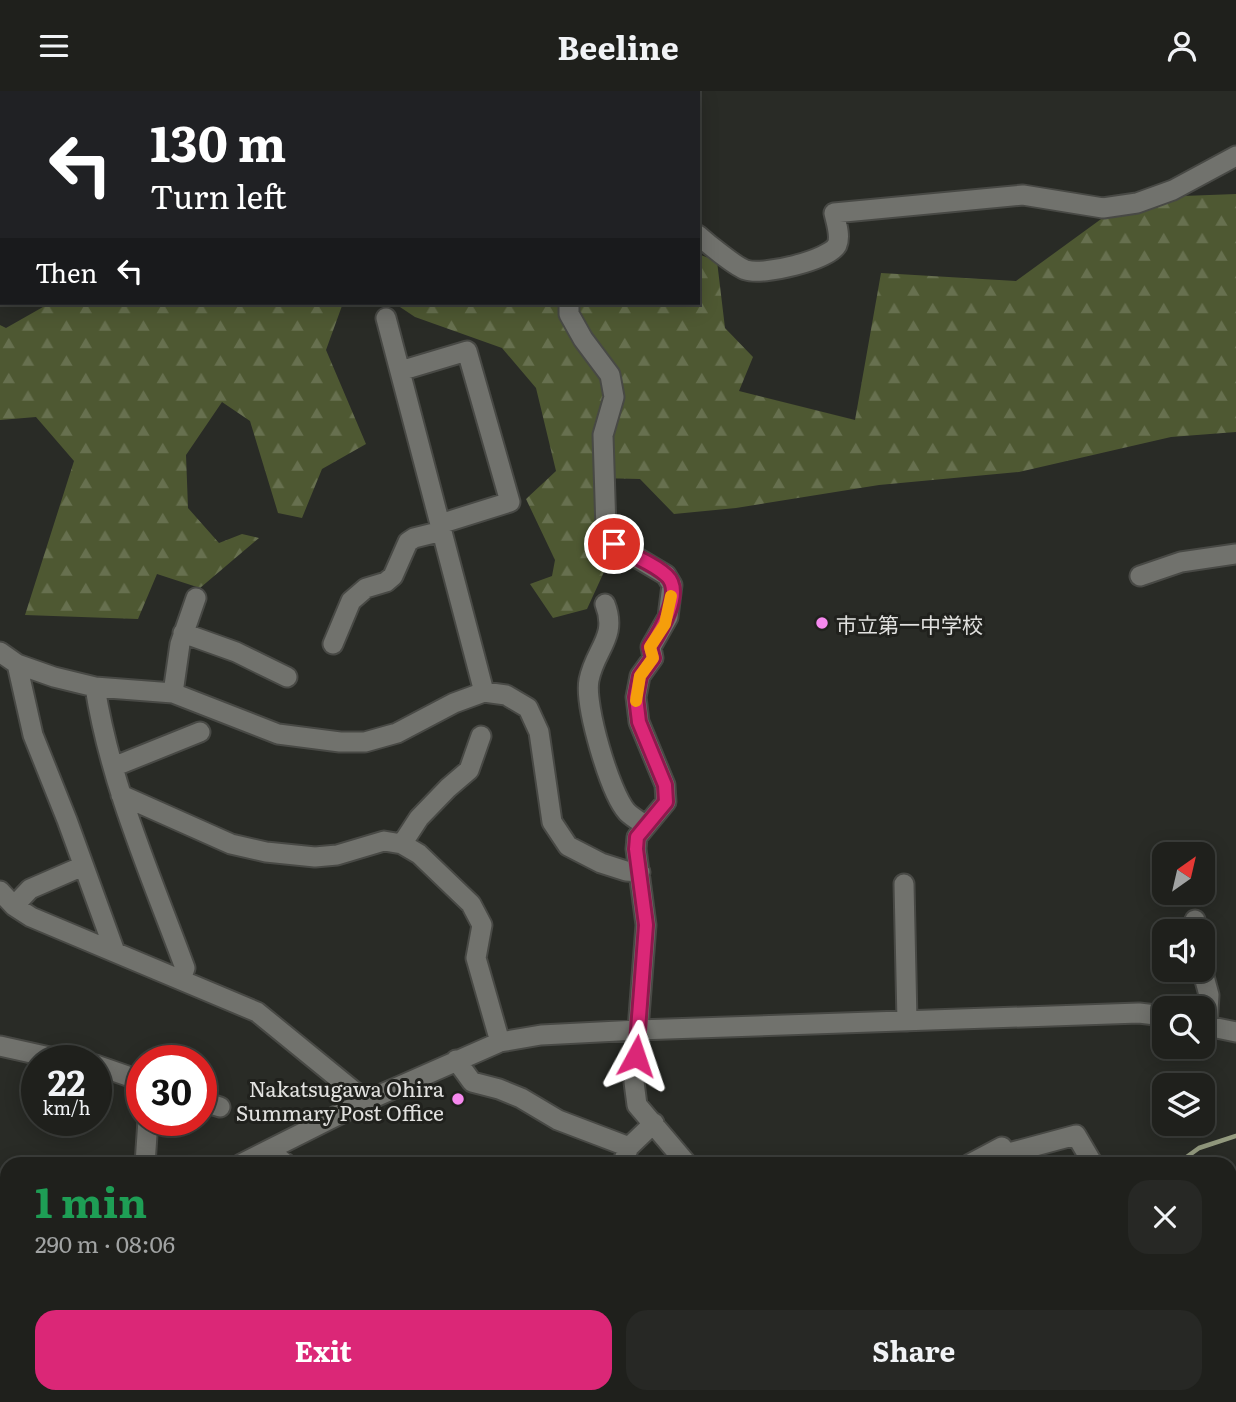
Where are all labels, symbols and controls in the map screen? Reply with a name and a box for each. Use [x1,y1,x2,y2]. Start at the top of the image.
text: Beeline [557,22,679,70]
icon: menu [35,27,73,65]
icon: person [1163,27,1201,65]
text: 130 m [150,104,286,177]
icon: left [35,119,126,210]
text: Turn left [150,171,287,219]
text: Then [35,252,97,291]
icon: left [111,252,149,290]
pin [584,514,644,574]
icon: arrive [595,525,633,563]
place label: 市立第一中学校 [836,608,983,639]
marker: 市立第一中学校 [814,615,830,631]
north arrow [1152,842,1214,905]
map controls [1152,842,1215,1136]
button: sound [1152,919,1215,982]
button: search [1152,996,1215,1059]
position arrow [599,1019,673,1093]
speed limit sign: 30 [126,1045,217,1136]
text: 22 [48,1055,85,1107]
place label: Nakatsugawa Ohira Summary Post Office [236,1072,445,1127]
button: layers [1152,1073,1215,1136]
marker: Nakatsugawa Ohira Summary Post Office [450,1091,466,1107]
text: km/h [43,1094,90,1121]
text: 1 min [35,1169,147,1231]
button: close [1128,1180,1202,1254]
text: 290 m · 08:06 [35,1226,175,1260]
button: Exit [35,1310,612,1390]
button: Share [626,1310,1202,1390]

